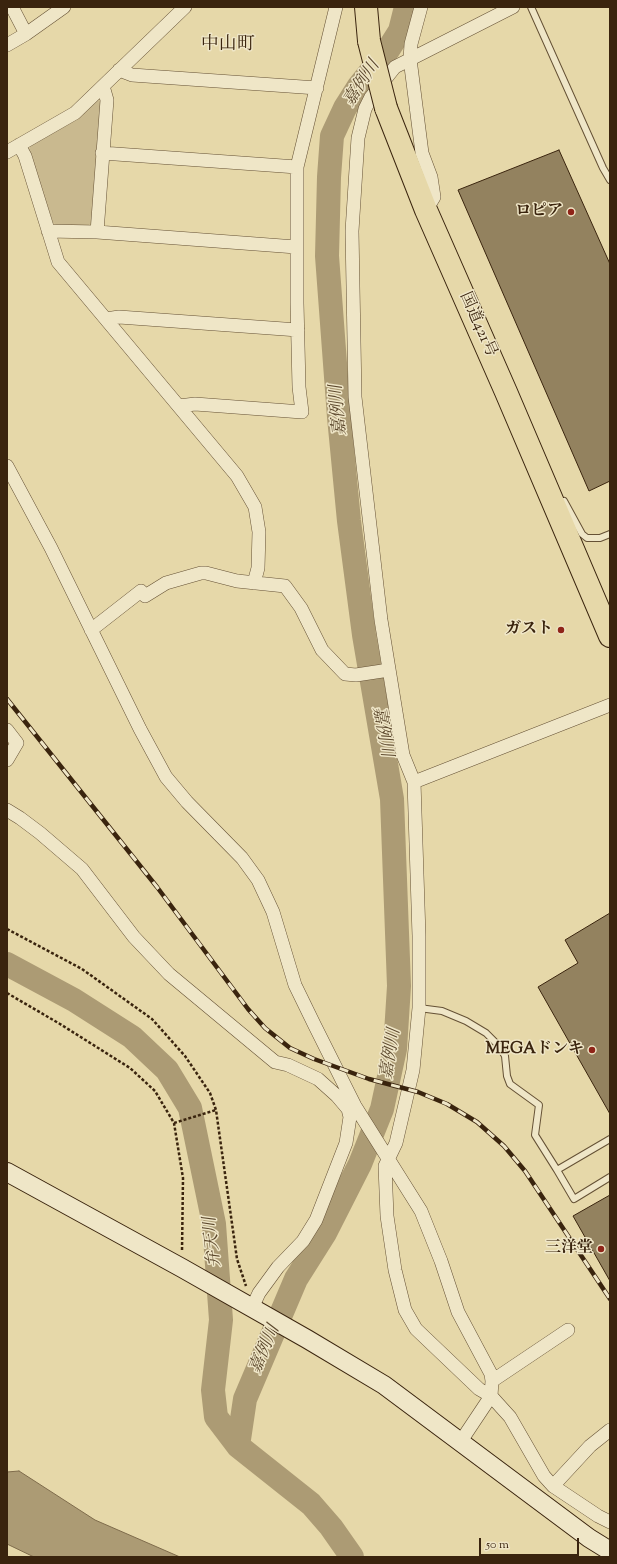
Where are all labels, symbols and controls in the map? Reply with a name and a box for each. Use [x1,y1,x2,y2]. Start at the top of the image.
district label: 中山町 [201,35,255,57]
water label: 嘉例川 [341,57,385,111]
place label: ロピア [515,202,563,222]
marker: ロピア [566,207,576,217]
street label: 国道421号 [454,290,500,360]
water label: 嘉例川 [328,384,352,436]
place label: ガスト [505,620,553,640]
marker: ガスト [556,625,566,635]
water label: 嘉例川 [367,705,395,759]
water label: 嘉例川 [378,1027,406,1081]
place label: MEGAドンキ [486,1040,584,1060]
marker: MEGAドンキ [587,1045,597,1055]
water label: 弁天川 [201,1216,227,1268]
place label: 三洋堂 [545,1239,593,1259]
marker: 三洋堂 [596,1244,606,1254]
water label: 嘉例川 [247,1323,285,1377]
scale bar [481,1530,581,1556]
text: 50 m [486,1536,509,1554]

